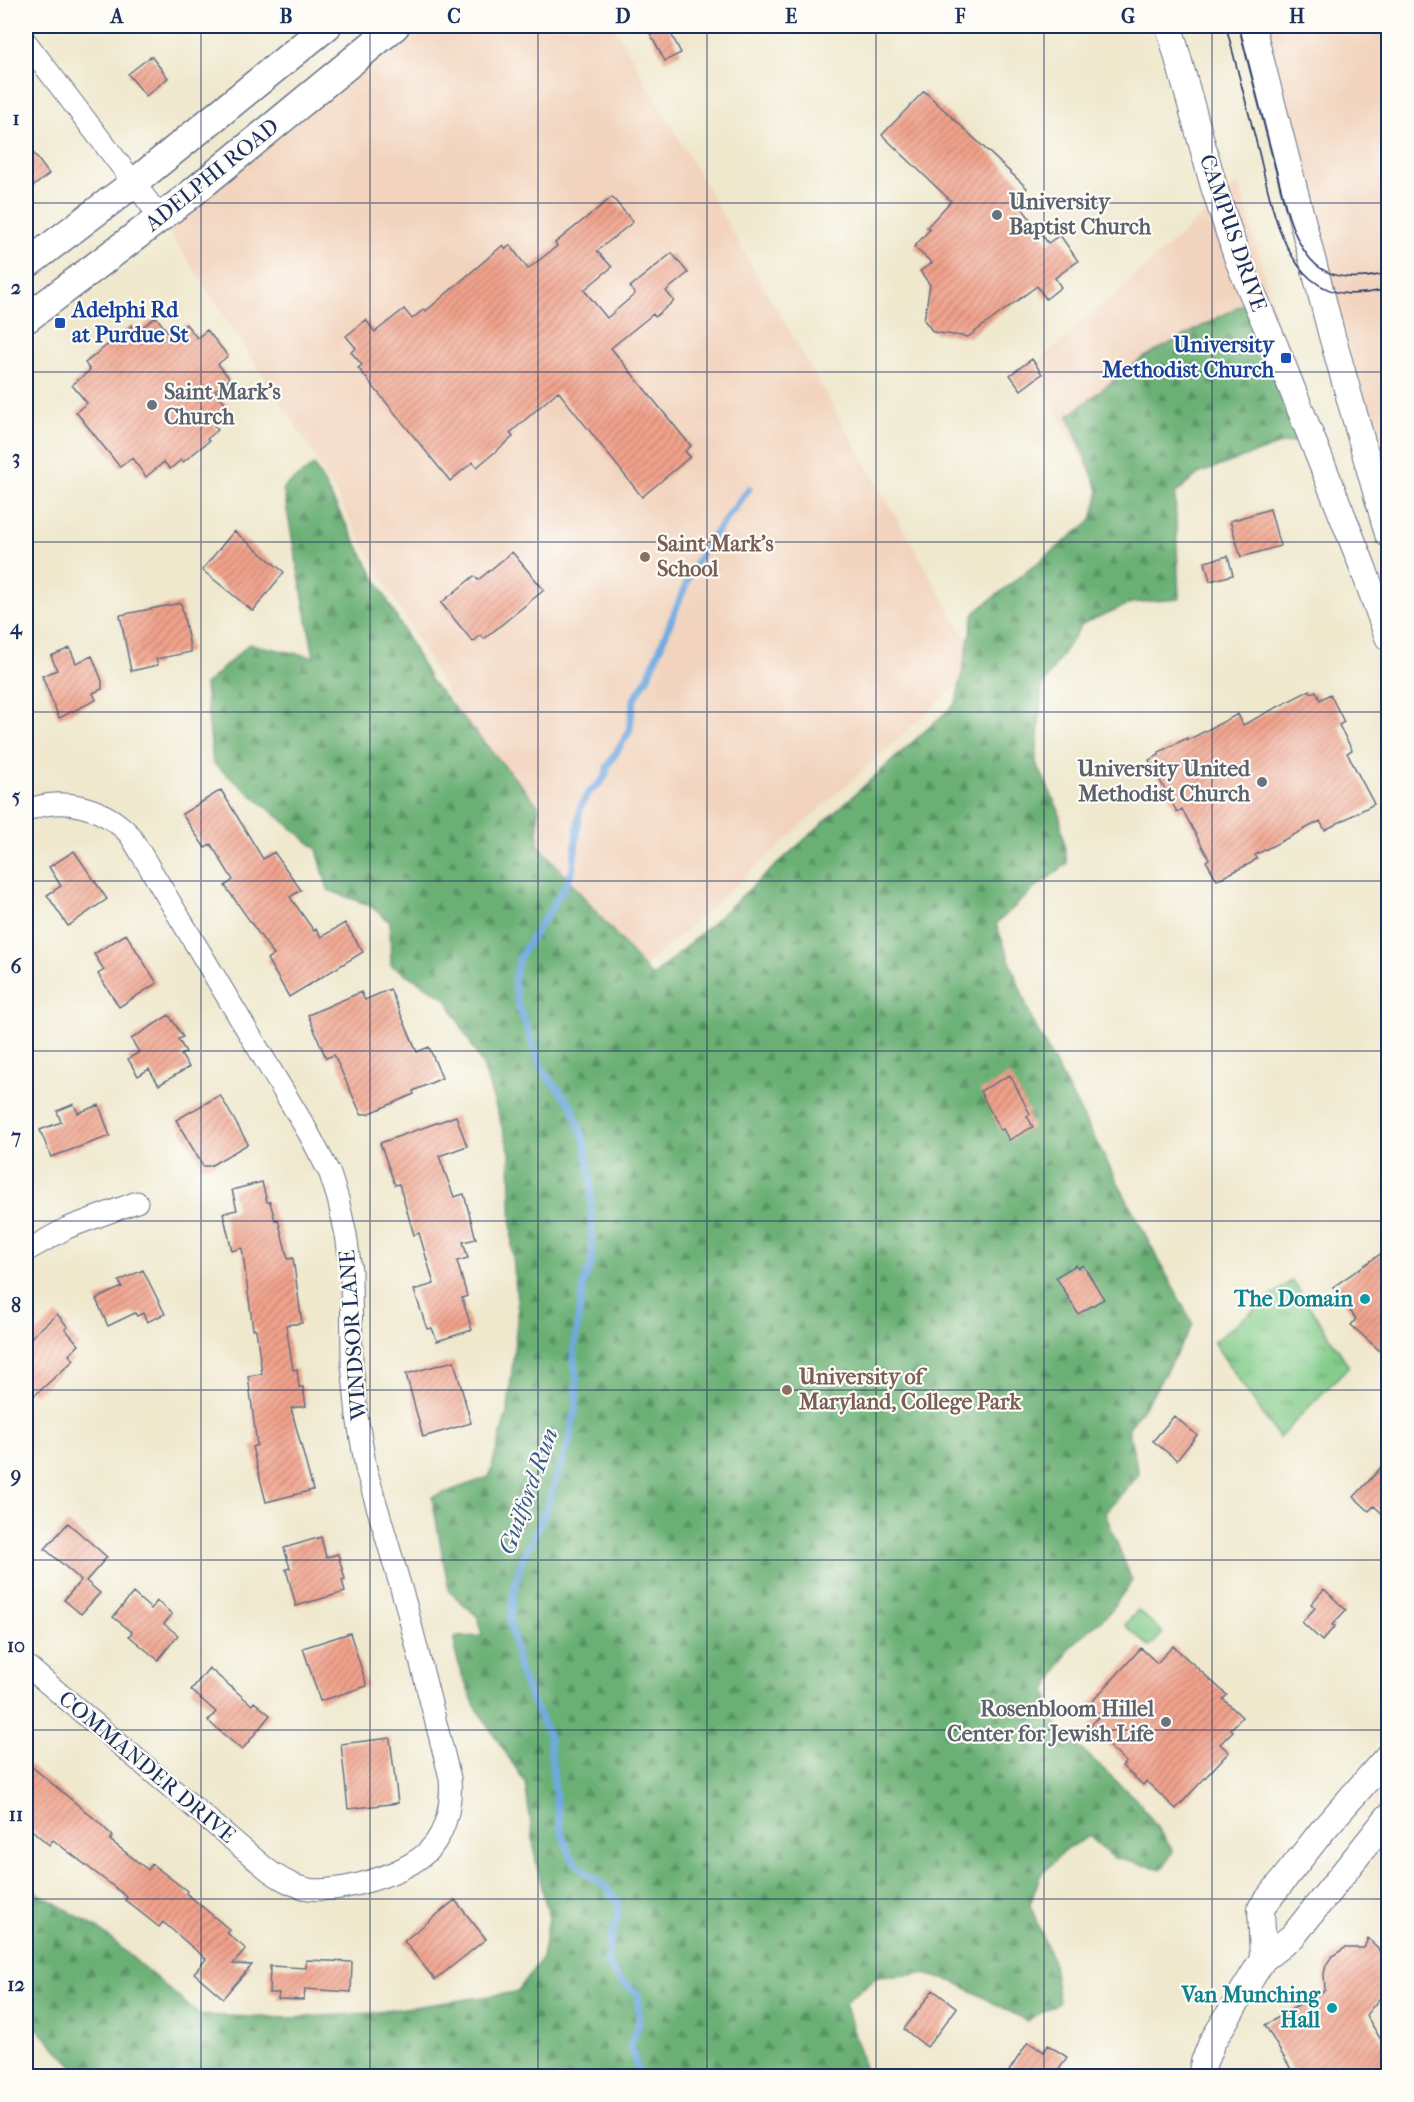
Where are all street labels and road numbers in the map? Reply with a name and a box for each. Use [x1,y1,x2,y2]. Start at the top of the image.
street label: ADELPHI ROAD [139,113,284,238]
street label: CAMPUS DRIVE [1194,151,1272,315]
street label: WINDSOR LANE [334,1249,372,1422]
street label: COMMANDER DRIVE [53,1685,241,1849]

